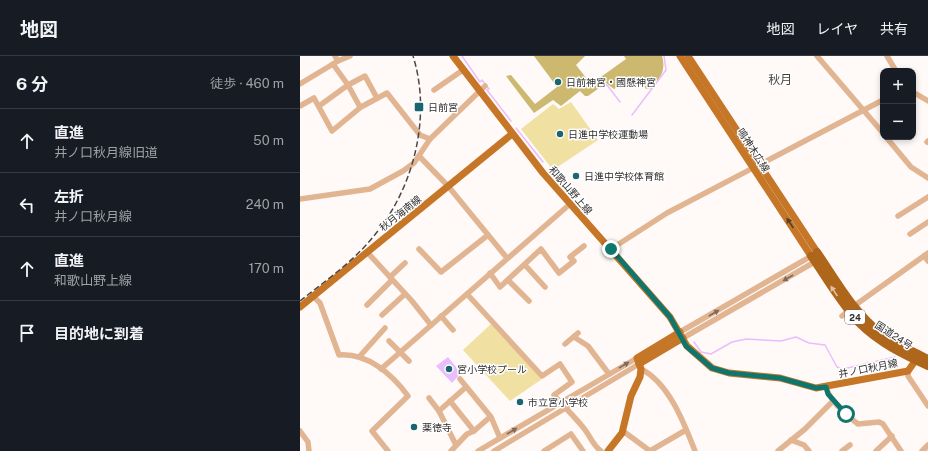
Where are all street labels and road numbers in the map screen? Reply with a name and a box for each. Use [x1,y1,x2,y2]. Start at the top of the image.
street label: 鳴神木広線 [735,126,773,174]
street label: 和歌山野上線 [547,163,595,217]
street label: 秋月海南線 [377,193,423,233]
road number: 24 [845,310,865,324]
street label: 国道24号 [873,318,915,352]
street label: 井ノ口秋月線 [837,356,899,380]

